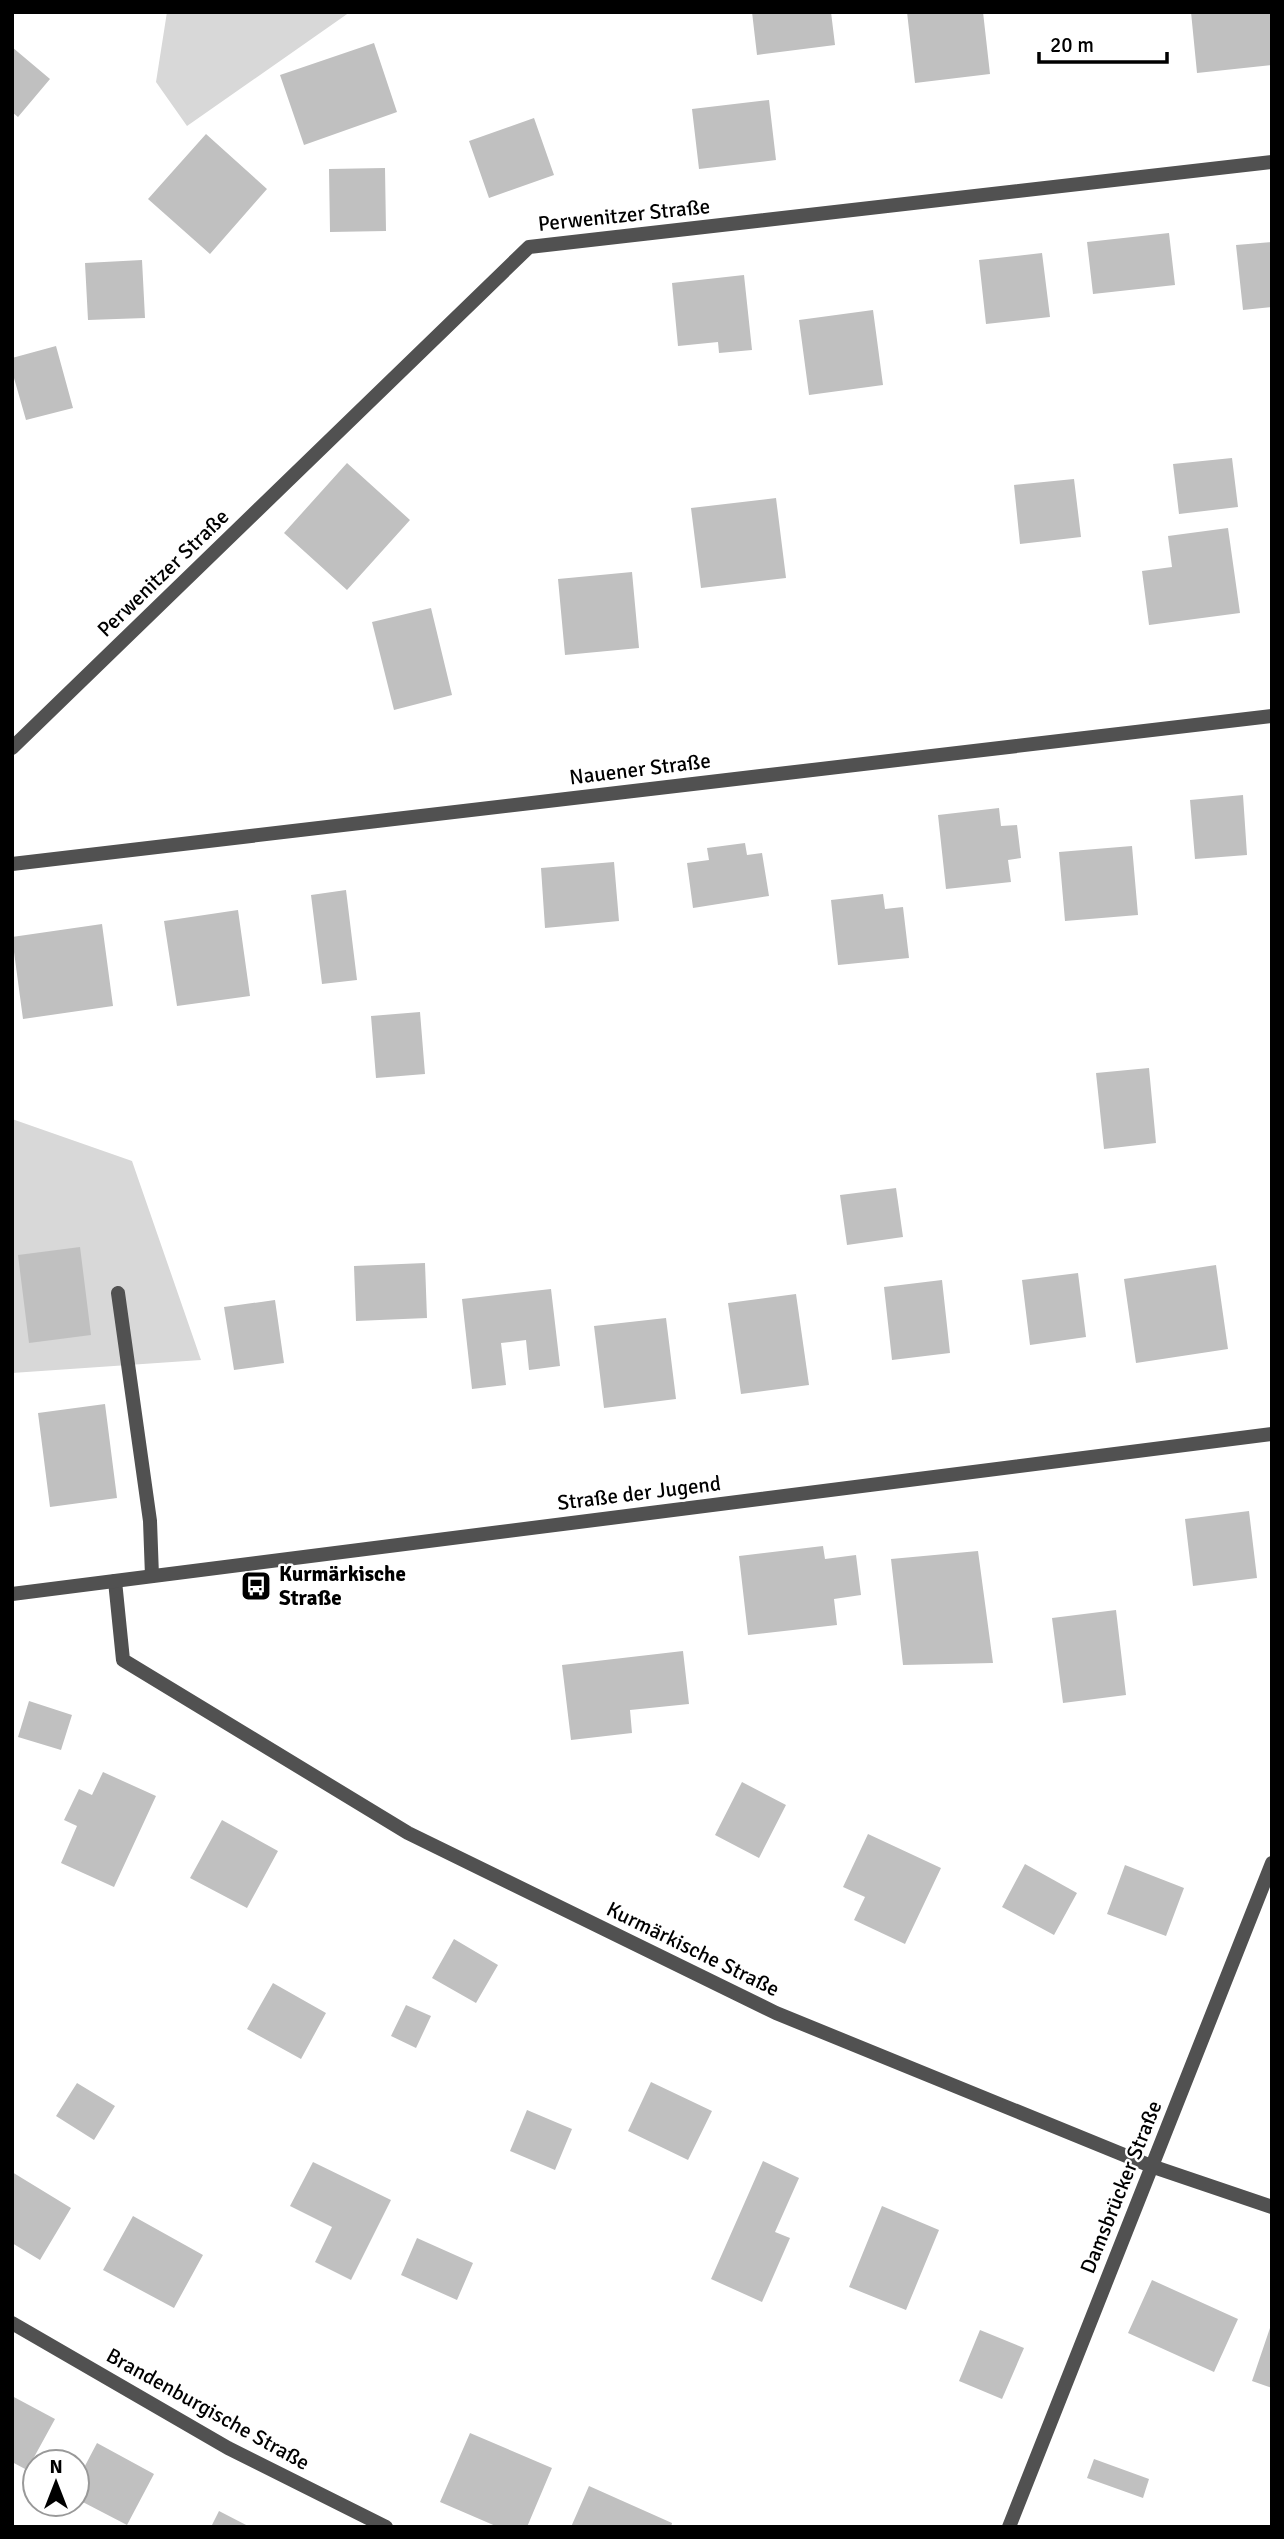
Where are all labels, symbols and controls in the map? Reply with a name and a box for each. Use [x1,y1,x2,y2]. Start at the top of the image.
scale bar [1039,21,1167,65]
text: 20 m [1050,32,1094,58]
street label: Perwenitzer Straße [537,193,711,237]
street label: Perwenitzer Straße [92,504,234,642]
street label: Nauener Straße [568,747,712,791]
street label: Straße der Jugend [556,1470,722,1516]
place label: Kurmärkische Straße [279,1561,406,1611]
bus stop icon: Kurmärkische Straße [239,1569,273,1603]
street label: Kurmärkische Straße [602,1896,784,2002]
street label: Damsbrücker Straße [1074,2097,1168,2277]
street label: Brandenburgische Straße [102,2342,314,2476]
north arrow [21,2448,91,2518]
text: N [49,2455,63,2479]

